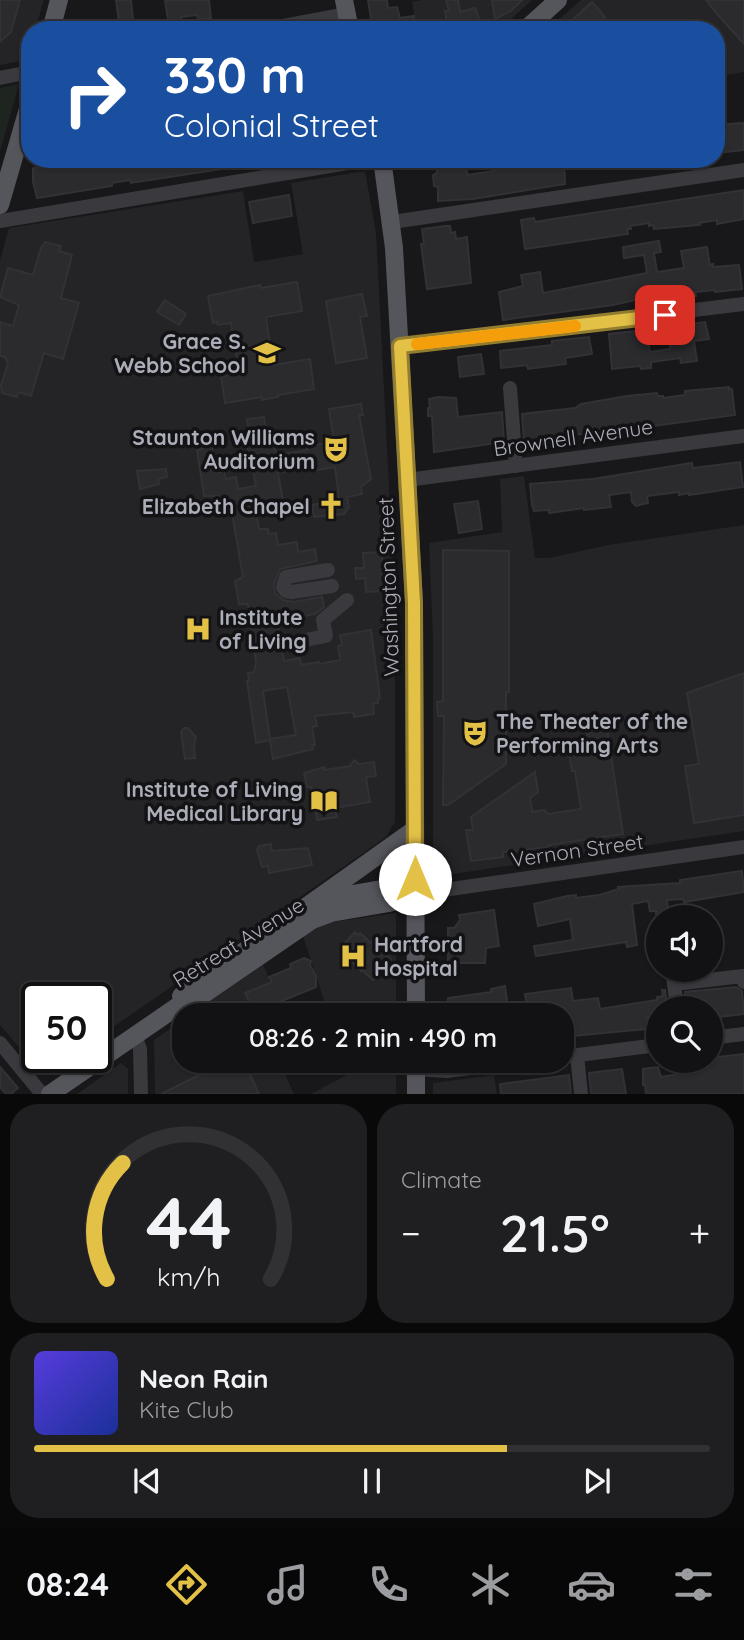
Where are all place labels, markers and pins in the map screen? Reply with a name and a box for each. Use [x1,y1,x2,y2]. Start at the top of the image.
pin [635,285,695,345]
place label: Grace S. Webb School [114,328,246,378]
school or university icon: Grace S. Webb School [252,338,282,368]
place label: Staunton Williams Auditorium [132,424,315,474]
theatre icon: Staunton Williams Auditorium [321,434,351,464]
church icon: Elizabeth Chapel [316,491,346,521]
place label: Elizabeth Chapel [142,493,310,519]
place label: Institute of Living [219,604,307,654]
hospital icon: Institute of Living [183,614,213,644]
place label: The Theater of the Performing Arts [496,708,688,758]
theatre icon: The Theater of the Performing Arts [460,718,490,748]
place label: Institute of Living Medical Library [126,776,303,826]
library icon: Institute of Living Medical Library [309,786,339,816]
place label: Hartford Hospital [374,931,463,981]
hospital icon: Hartford Hospital [338,941,368,971]

